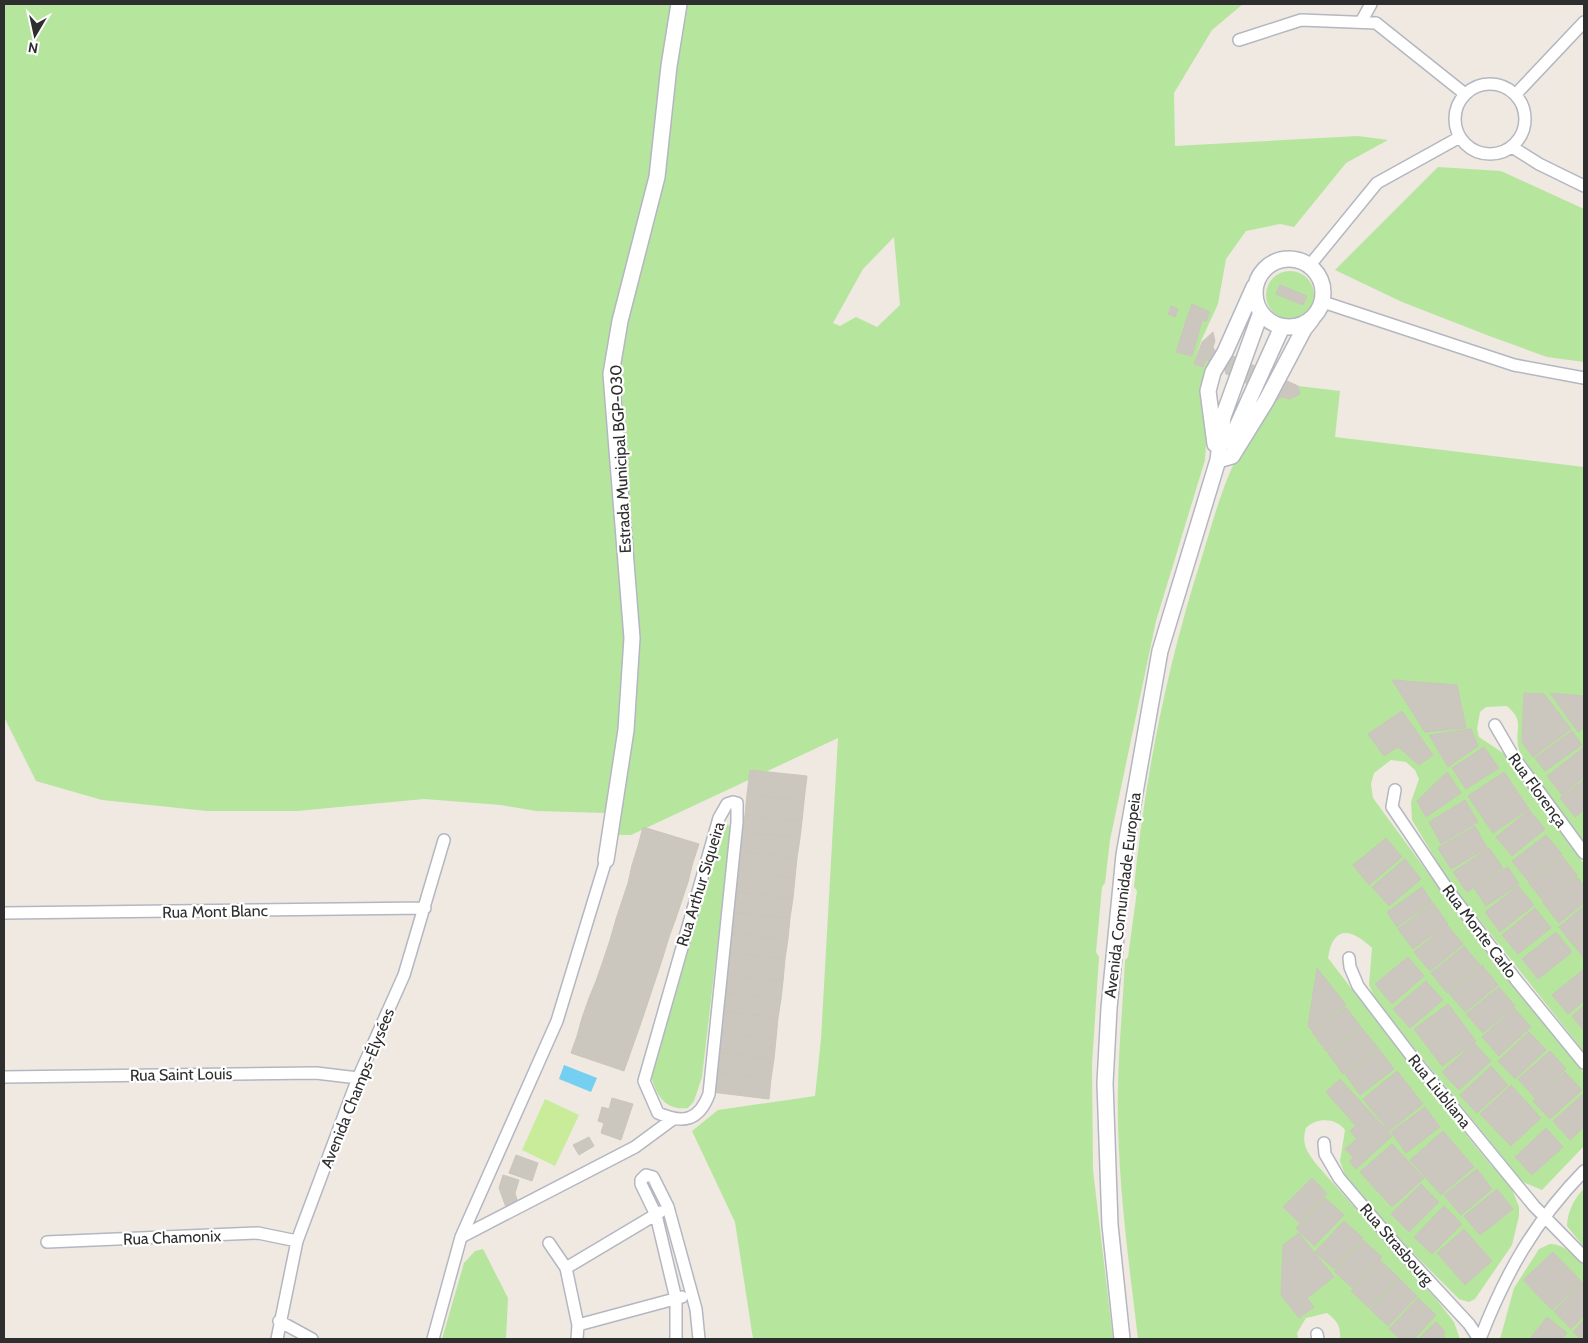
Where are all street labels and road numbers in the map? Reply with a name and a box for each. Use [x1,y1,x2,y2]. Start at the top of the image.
street label: Estrada Municipal BGP-030 [606,364,635,554]
street label: Rua Florença [1504,750,1571,831]
street label: Avenida Comunidade Europeia [1100,791,1145,999]
street label: Rua Arthur Siqueira [672,819,729,949]
street label: Rua Monte Carlo [1438,881,1521,982]
street label: Rua Mont Blanc [162,901,268,922]
street label: Avenida Champs-Élysées [317,1005,398,1171]
street label: Rua Liubliana [1404,1051,1475,1132]
street label: Rua Saint Louis [130,1064,233,1085]
street label: Rua Strasbourg [1356,1200,1438,1290]
street label: Rua Chamonix [123,1226,222,1249]

